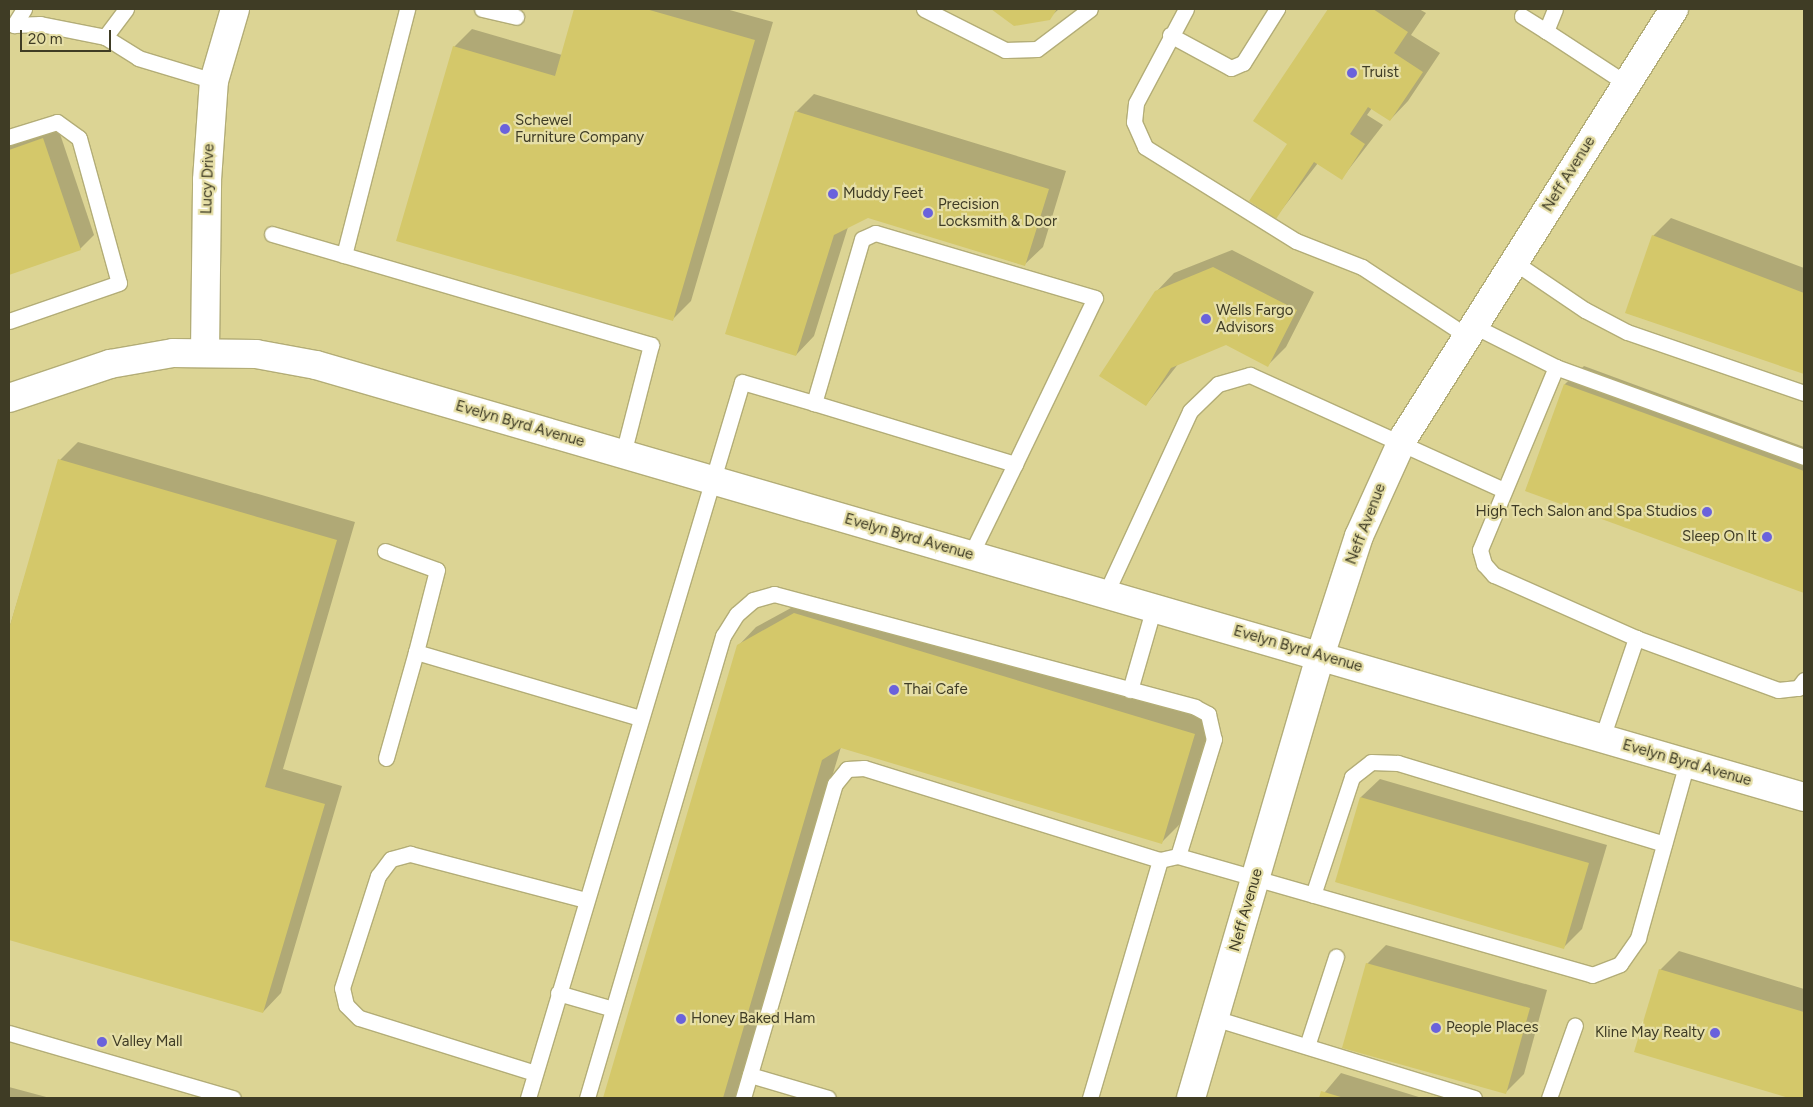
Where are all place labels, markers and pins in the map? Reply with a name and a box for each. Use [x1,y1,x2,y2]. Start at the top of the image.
place label: Truist [1362,64,1399,82]
marker: Truist [1346,67,1358,79]
place label: Schewel Furniture Company [515,111,644,146]
marker: Schewel Furniture Company [499,123,511,135]
place label: Muddy Feet [843,185,923,203]
marker: Muddy Feet [827,188,839,200]
place label: Precision Locksmith & Door [938,195,1057,230]
marker: Precision Locksmith & Door [922,207,934,219]
place label: Wells Fargo Advisors [1216,301,1294,336]
marker: Wells Fargo Advisors [1200,313,1212,325]
place label: High Tech Salon and Spa Studios [1476,503,1697,521]
marker: High Tech Salon and Spa Studios [1701,506,1713,518]
place label: Sleep On It [1682,528,1757,546]
marker: Sleep On It [1761,531,1773,543]
place label: Thai Cafe [904,681,968,699]
marker: Thai Cafe [888,684,900,696]
place label: Honey Baked Ham [691,1010,815,1028]
marker: Honey Baked Ham [675,1013,687,1025]
place label: People Places [1446,1019,1538,1037]
marker: People Places [1430,1022,1442,1034]
place label: Kline May Realty [1595,1024,1705,1042]
marker: Kline May Realty [1709,1027,1721,1039]
place label: Valley Mall [112,1033,183,1051]
marker: Valley Mall [96,1036,108,1048]

